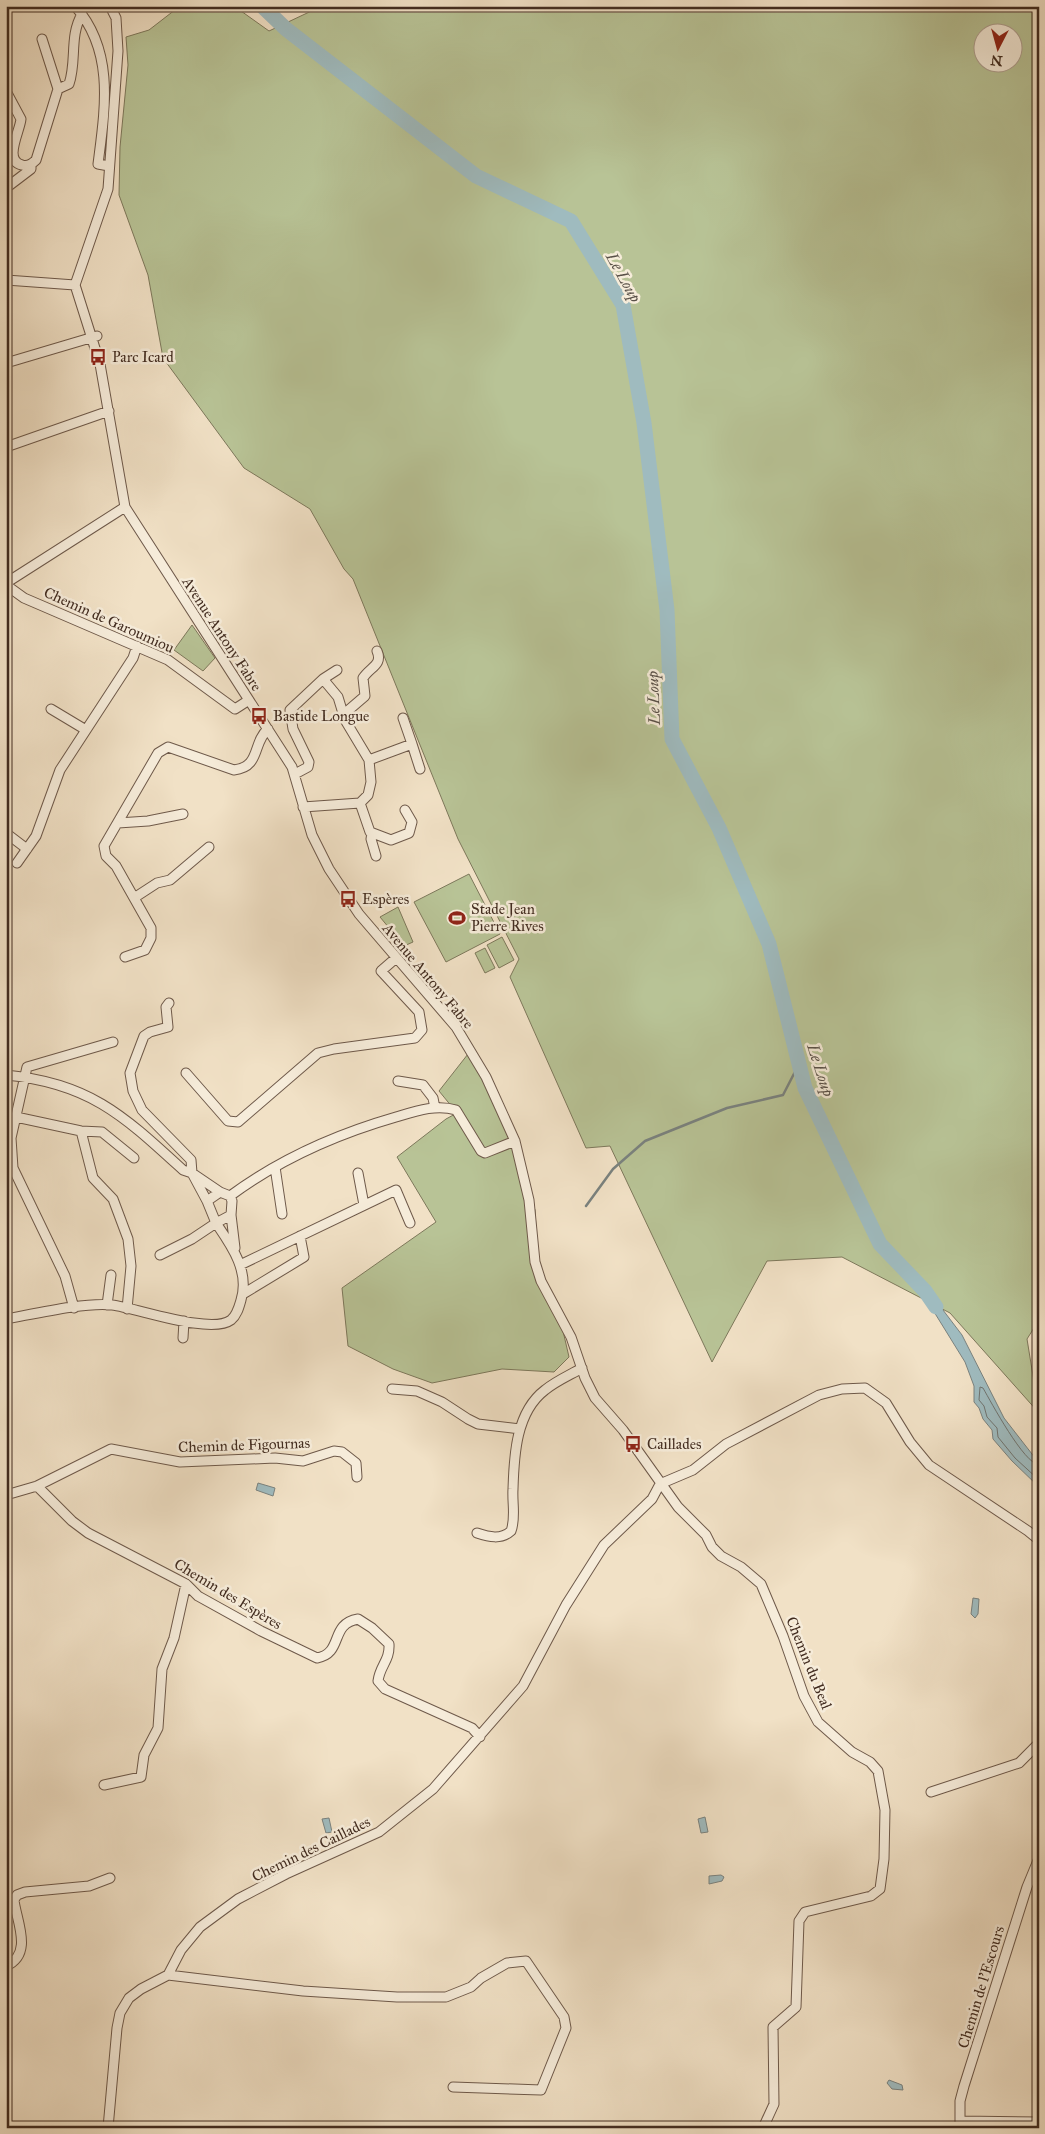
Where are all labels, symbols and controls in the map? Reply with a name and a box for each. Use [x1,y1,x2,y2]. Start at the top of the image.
north arrow [972,22,1022,72]
text: N [990,51,1003,70]
water label: Le Loup [601,248,645,306]
bus stop icon: Parc Icard [88,347,108,367]
place label: Parc Icard [112,348,174,366]
street label: Avenue Antony Fabre [178,573,266,694]
street label: Chemin de Garoumiou [41,583,177,657]
water label: Le Loup [643,671,665,726]
bus stop icon: Bastide Longue [249,706,269,726]
place label: Bastide Longue [273,707,369,725]
bus stop icon: Espères [338,889,358,909]
place label: Espères [362,890,409,908]
place label: Stade Jean Pierre Rives [471,900,544,935]
sports icon: Stade Jean Pierre Rives [447,908,467,928]
street label: Avenue Antony Fabre [378,919,477,1032]
water label: Le Loup [802,1041,838,1099]
street label: Chemin de Figournas [178,1434,310,1456]
bus stop icon: Caillades [623,1434,643,1454]
place label: Caillades [647,1435,701,1453]
street label: Chemin des Espères [171,1555,285,1633]
street label: Chemin du Beal [782,1614,836,1713]
street label: Chemin des Caillades [249,1812,373,1886]
street label: Chemin de l'Escours [954,1924,1008,2050]

